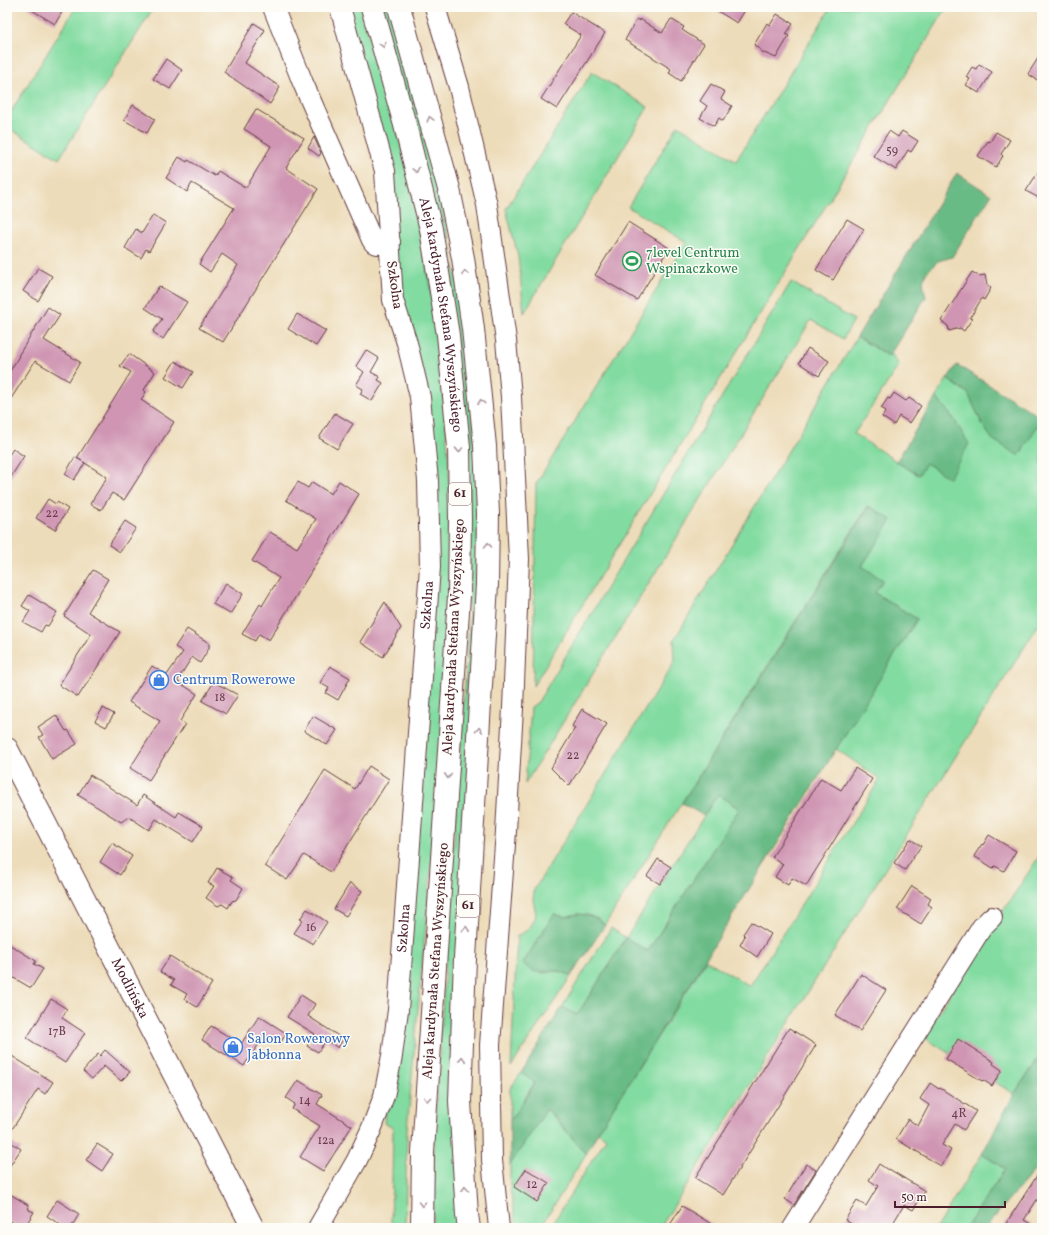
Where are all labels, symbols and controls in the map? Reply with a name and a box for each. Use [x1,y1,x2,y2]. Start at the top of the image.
one-way arrow [378,41,387,48]
one-way arrow [426,116,435,123]
house number: 59 [886,143,898,159]
one-way arrow [412,167,420,173]
street label: Aleja kardynała Stefana Wyszyńskiego [414,195,467,433]
place label: 7level Centrum Wspinaczkowe [646,244,740,279]
sports icon: 7level Centrum Wspinaczkowe [621,250,643,272]
street label: Szkolna [381,259,407,311]
one-way arrow [461,270,470,276]
one-way arrow [477,399,486,405]
one-way arrow [455,447,463,453]
road number: 61 [449,483,471,505]
house number: 22 [46,506,58,522]
street label: Aleja kardynała Stefana Wyszyńskiego [438,518,470,756]
one-way arrow [484,542,492,548]
street label: Szkolna [416,580,438,630]
shop icon: Centrum Rowerowe [148,669,170,691]
place label: Centrum Rowerowe [173,671,296,690]
house number: 18 [215,690,225,706]
one-way arrow [474,727,483,733]
house number: 22 [567,748,579,764]
one-way arrow [443,773,452,779]
street label: Aleja kardynała Stefana Wyszyńskiego [418,842,454,1080]
road number: 61 [457,895,479,917]
street label: Szkolna [393,903,415,953]
house number: 16 [306,920,316,936]
one-way arrow [462,926,471,932]
street label: Modlińska [106,955,153,1022]
house number: 17B [48,1024,66,1040]
place label: Salon Rowerowy Jabłonna [247,1030,350,1065]
shop icon: Salon Rowerowy Jabłonna [222,1036,244,1058]
one-way arrow [457,1056,466,1062]
house number: 14 [299,1093,311,1109]
one-way arrow [422,1096,431,1102]
house number: 4R [951,1106,967,1122]
house number: 12a [317,1133,335,1149]
house number: 12 [526,1177,538,1193]
scale bar [895,1183,1005,1209]
one-way arrow [461,1186,470,1192]
text: 50 m [901,1190,927,1206]
one-way arrow [418,1201,426,1207]

